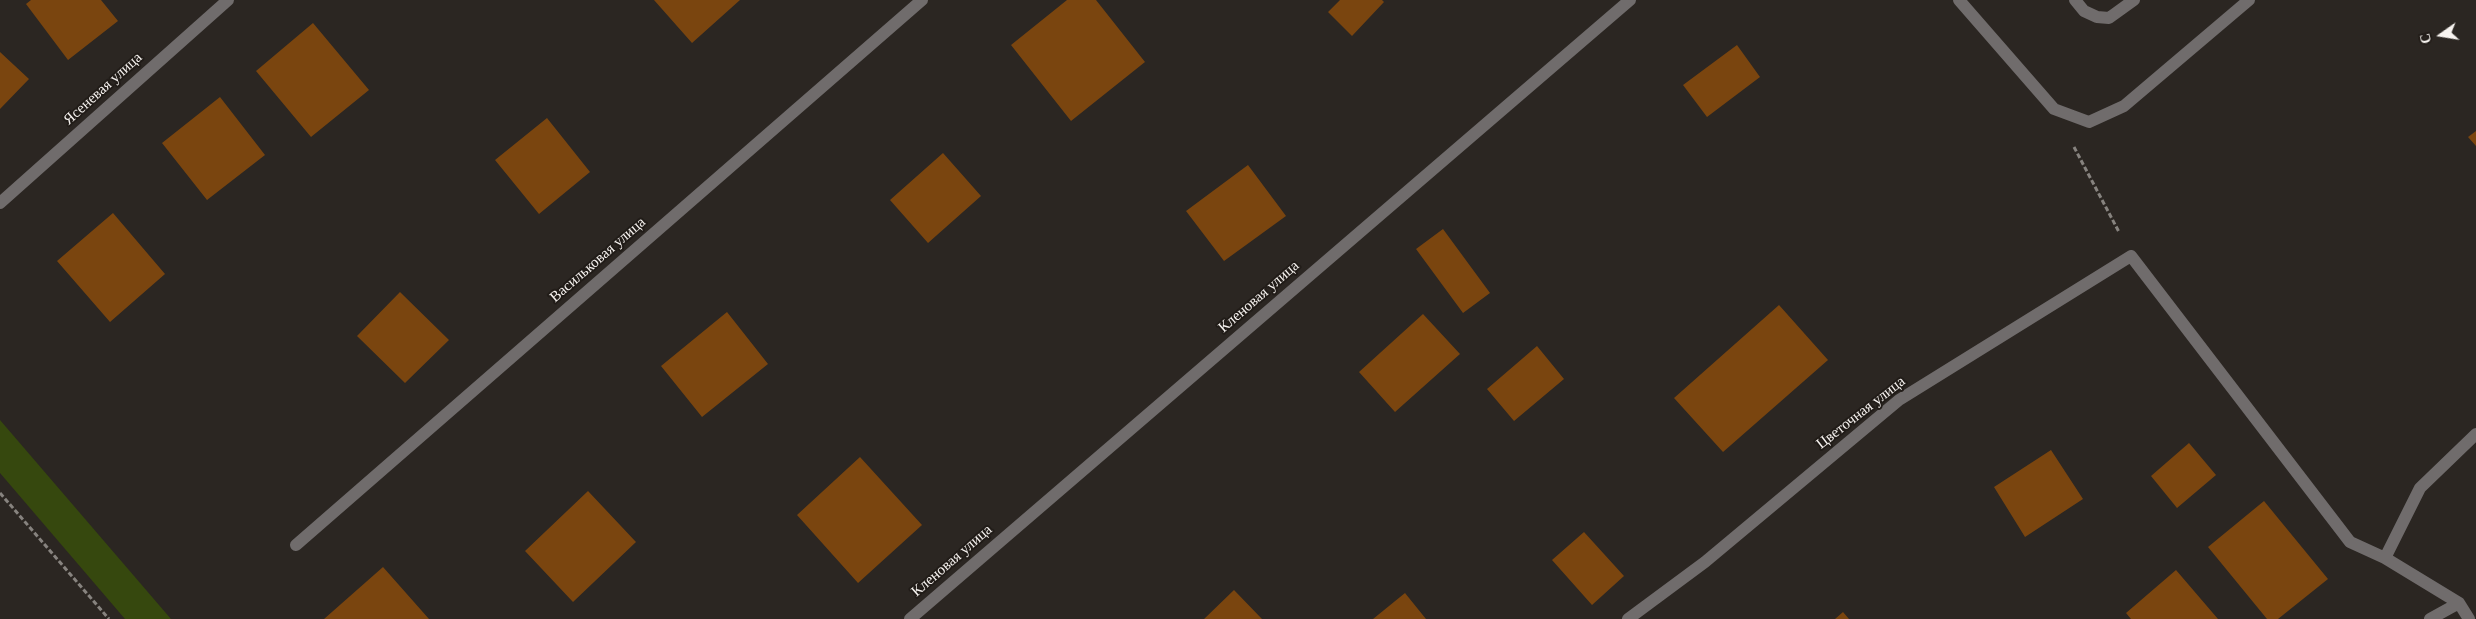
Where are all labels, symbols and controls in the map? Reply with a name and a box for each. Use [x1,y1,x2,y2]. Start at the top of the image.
north arrow [2416,10,2466,60]
text: С [2417,32,2434,45]
street label: Ясеневая улица [60,49,146,129]
street label: Васильковая улица [546,214,650,306]
street label: Кленовая улица [1215,257,1303,337]
street label: Цветочная улица [1813,373,1909,453]
street label: Кленовая улица [908,521,996,601]

